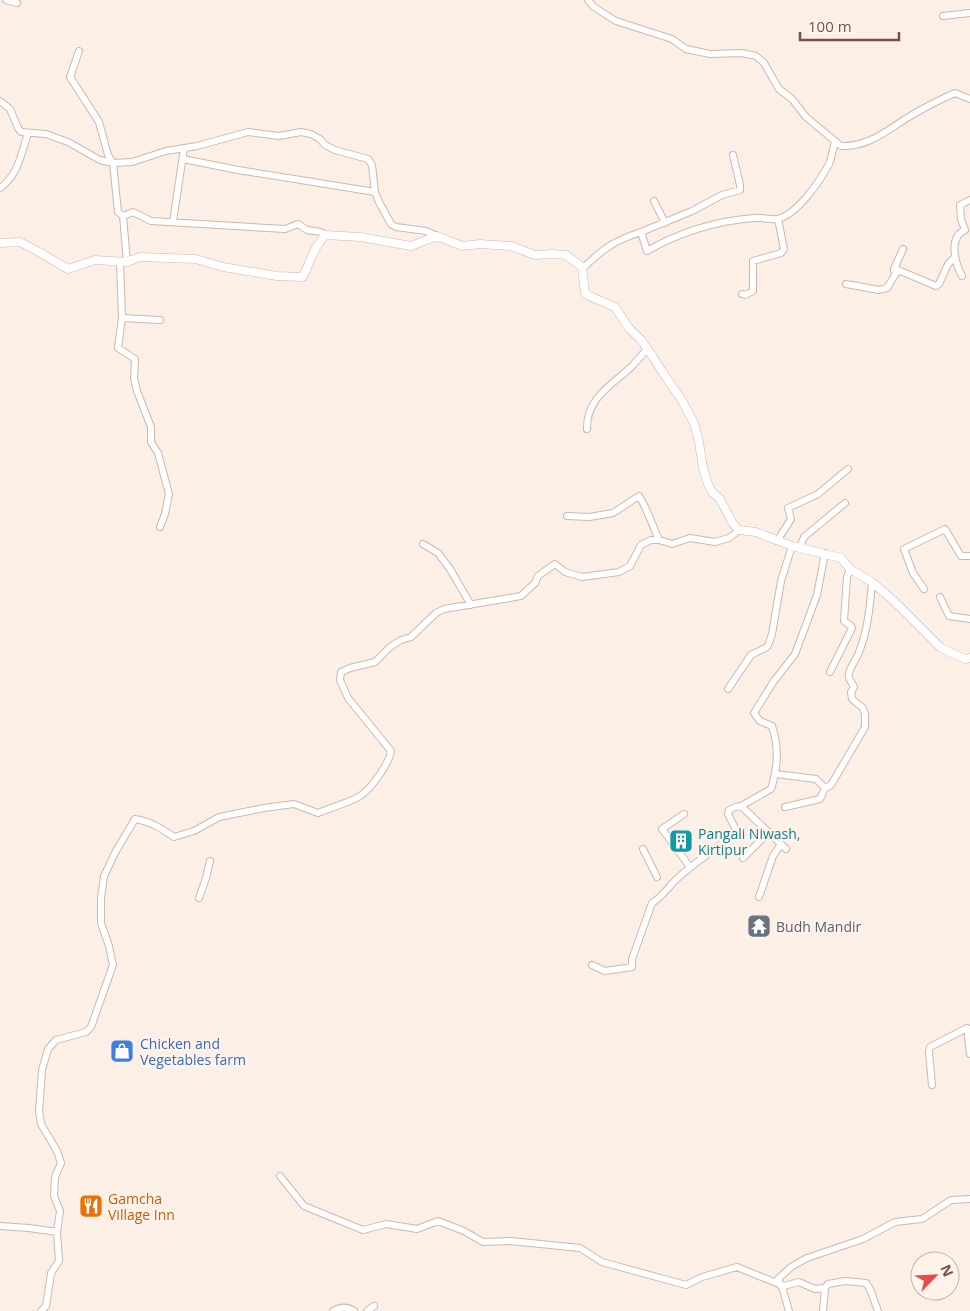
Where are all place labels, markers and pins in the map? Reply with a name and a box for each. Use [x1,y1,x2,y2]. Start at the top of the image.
place label: Pangali Niwash, Kirtipur [698,824,800,859]
building icon: Pangali Niwash, Kirtipur [668,828,694,854]
temple icon: Budh Mandir [746,913,772,939]
place label: Budh Mandir [776,917,861,936]
place label: Chicken and Vegetables farm [140,1034,246,1069]
shop icon: Chicken and Vegetables farm [109,1038,135,1064]
place label: Gamcha Village Inn [108,1189,175,1224]
restaurant icon: Gamcha Village Inn [78,1193,104,1219]

